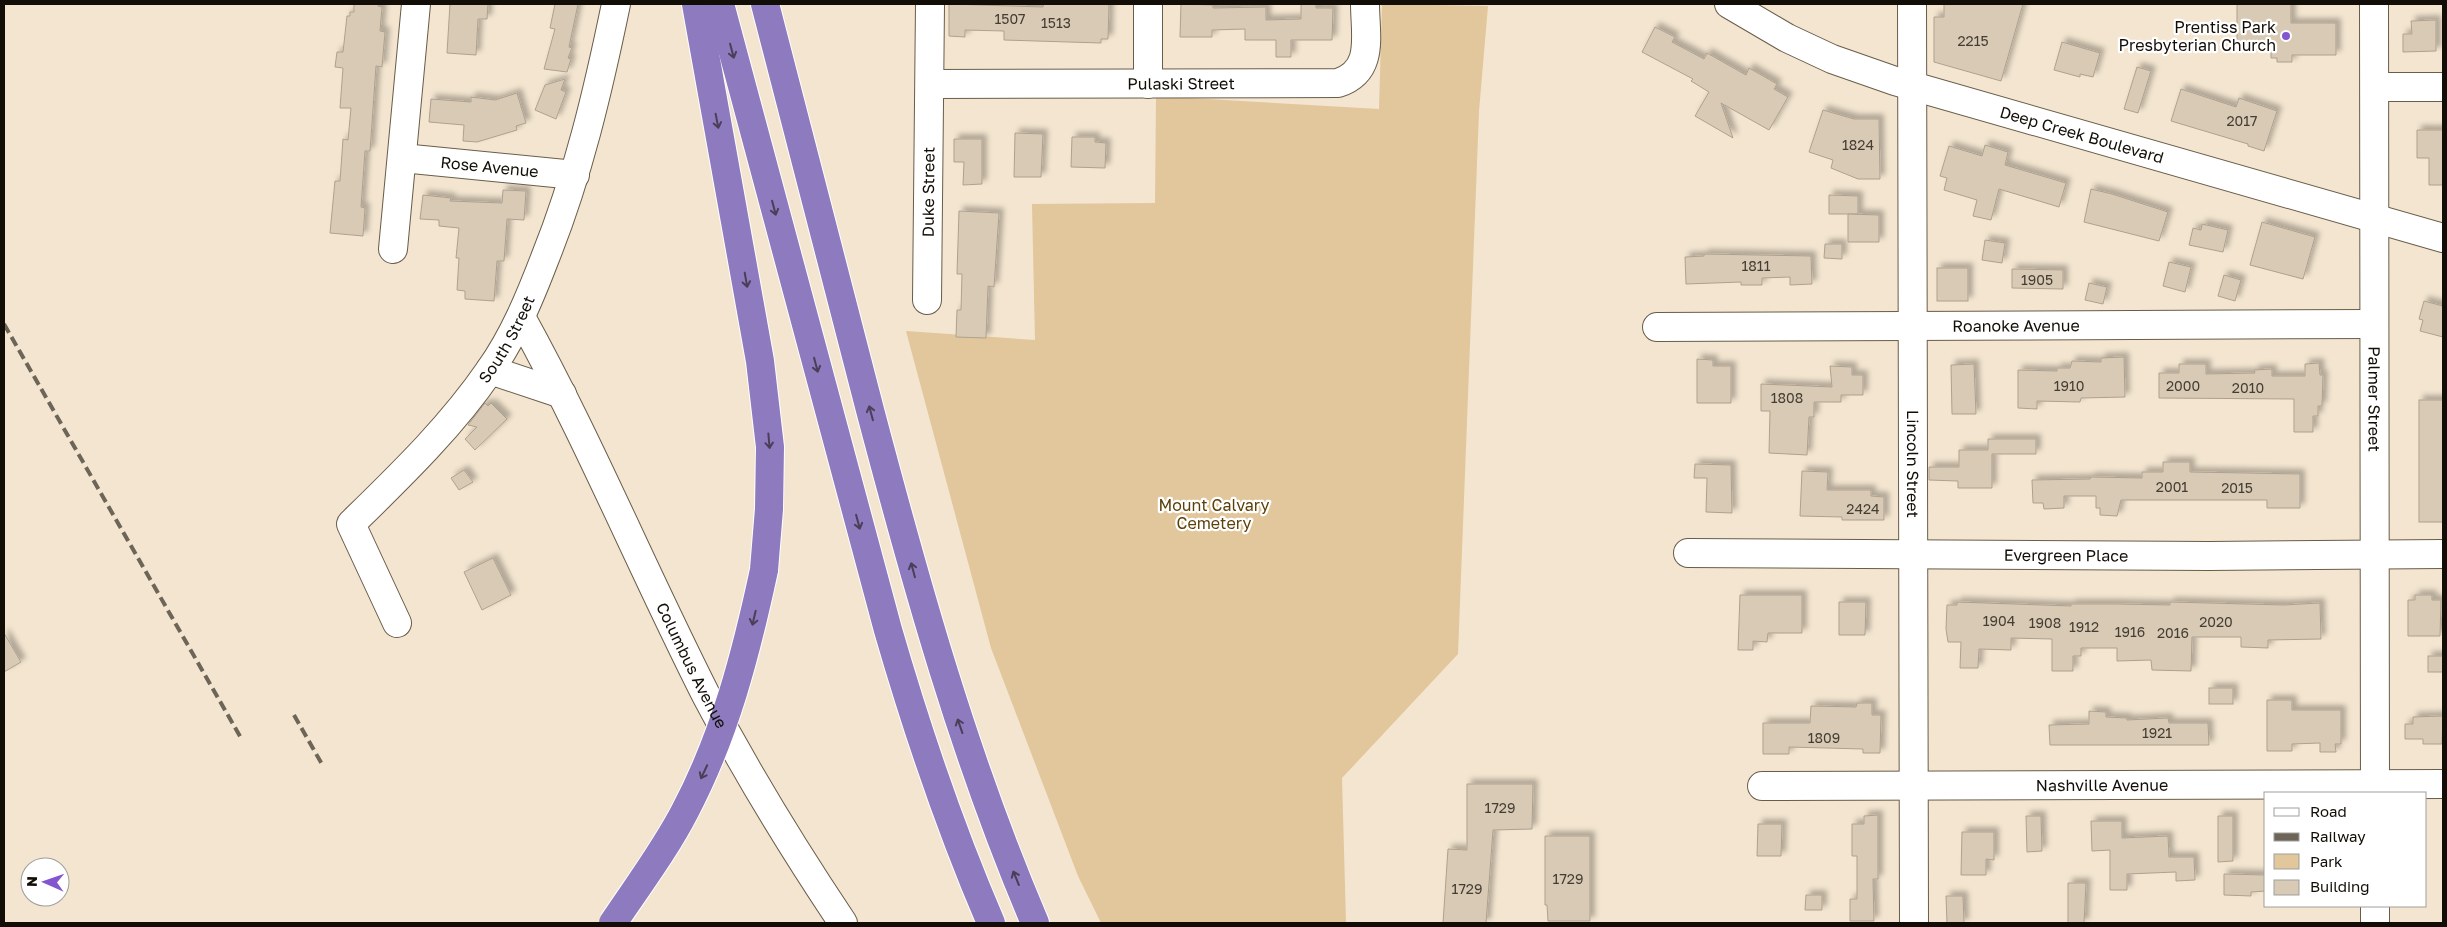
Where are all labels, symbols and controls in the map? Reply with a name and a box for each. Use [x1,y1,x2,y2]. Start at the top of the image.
house number: 1507 [994,10,1026,27]
house number: 1513 [1041,14,1071,31]
place label: Prentiss Park Presbyterian Church [2119,17,2276,55]
marker: Prentiss Park Presbyterian Church [2280,30,2292,42]
house number: 2215 [1957,32,1989,49]
one-way arrow [728,42,738,58]
street label: Pulaski Street [1127,73,1235,94]
street label: Deep Creek Boulevard [1998,102,2166,168]
one-way arrow [712,112,722,128]
house number: 2017 [2226,112,2258,129]
house number: 1824 [1842,136,1874,153]
street label: Duke Street [918,147,939,237]
street label: Rose Avenue [440,152,540,181]
one-way arrow [770,200,779,216]
house number: 1811 [1742,257,1771,274]
house number: 1905 [2021,271,2053,288]
one-way arrow [742,272,752,288]
street label: South Street [474,292,539,387]
street label: Roanoke Avenue [1952,315,2080,336]
street label: Palmer Street [2364,346,2385,452]
one-way arrow [811,357,821,373]
house number: 1910 [2054,377,2084,394]
house number: 2000 [2166,377,2200,394]
house number: 2010 [2232,379,2264,396]
house number: 1808 [1771,389,1803,406]
one-way arrow [866,406,875,422]
street label: Lincoln Street [1903,410,1923,518]
one-way arrow [764,433,774,449]
house number: 2001 [2156,478,2188,495]
house number: 2015 [2221,479,2253,496]
park label: Mount Calvary Cemetery [1158,495,1270,533]
house number: 2424 [1846,500,1880,517]
one-way arrow [854,513,864,529]
street label: Evergreen Place [2004,545,2128,566]
one-way arrow [907,563,917,579]
street label: Columbus Avenue [652,599,732,732]
one-way arrow [749,609,758,625]
house number: 1904 [1983,612,2015,629]
house number: 2020 [2199,613,2233,630]
house number: 1908 [2029,614,2061,631]
house number: 1912 [2069,618,2099,635]
house number: 1916 [2115,623,2145,640]
house number: 2016 [2157,624,2189,641]
one-way arrow [955,718,964,734]
house number: 1921 [2142,724,2172,741]
house number: 1809 [1808,729,1840,746]
one-way arrow [699,764,708,779]
street label: Nashville Avenue [2036,775,2168,795]
legend [2264,792,2427,907]
house number: 1729 [1485,799,1515,816]
text: Road [2310,802,2347,820]
text: Railway [2310,827,2366,845]
text: Park [2310,852,2343,870]
north arrow [20,857,70,907]
house number: 1729 [1553,870,1583,887]
one-way arrow [1011,871,1020,887]
text: N [23,876,40,887]
text: Building [2310,877,2370,895]
house number: 1729 [1452,880,1482,897]

